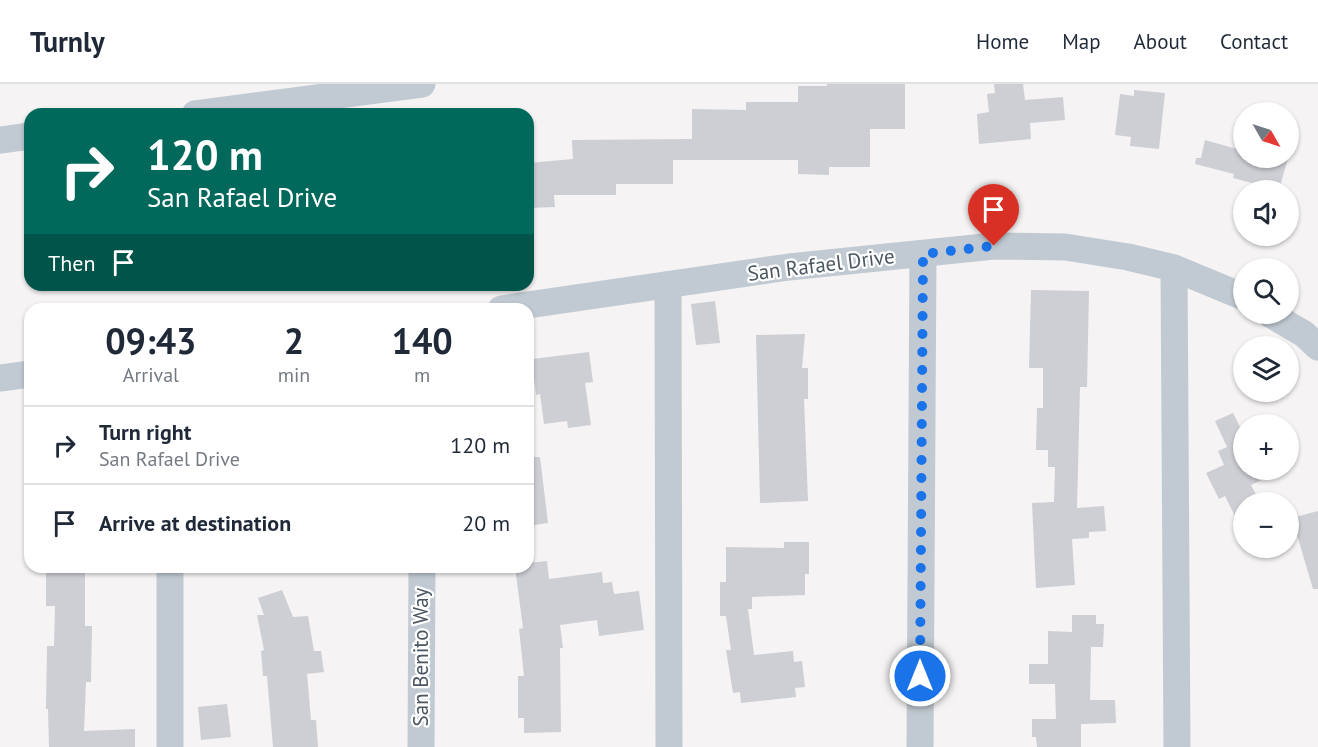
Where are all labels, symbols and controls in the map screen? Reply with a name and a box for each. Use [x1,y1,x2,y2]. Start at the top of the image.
text: Turnly [30,23,105,60]
text: Home [976,28,1029,55]
text: Map [1062,28,1101,55]
text: About [1134,28,1187,55]
text: Contact [1220,28,1288,55]
north arrow [1233,102,1299,168]
map controls [1233,102,1299,558]
text: 120 m [147,127,263,182]
icon: right [48,132,126,210]
text: San Rafael Drive [147,180,337,214]
button: sound [1233,180,1299,246]
pin [968,184,1019,246]
icon: arrive [977,193,1010,226]
street label: San Rafael Drive [746,242,896,287]
icon: arrive [107,246,140,279]
text: Then [48,249,95,277]
button: search [1233,258,1299,324]
text: 09:43 [105,317,197,364]
text: 2 [284,317,304,364]
text: 140 [392,317,453,364]
button: layers [1233,336,1299,402]
text: Arrival [123,362,179,388]
text: min [278,362,310,388]
text: m [414,362,430,388]
button: + [1233,414,1299,480]
text: Turn right [99,418,191,446]
icon: right [48,429,81,462]
text: 120 m [450,431,510,459]
text: San Rafael Drive [99,446,240,472]
button: − [1233,492,1299,558]
icon: arrive [48,507,81,540]
text: Arrive at destination [99,509,291,537]
text: 20 m [462,509,510,537]
street label: San Benito Way [407,587,434,726]
position arrow [888,644,952,708]

